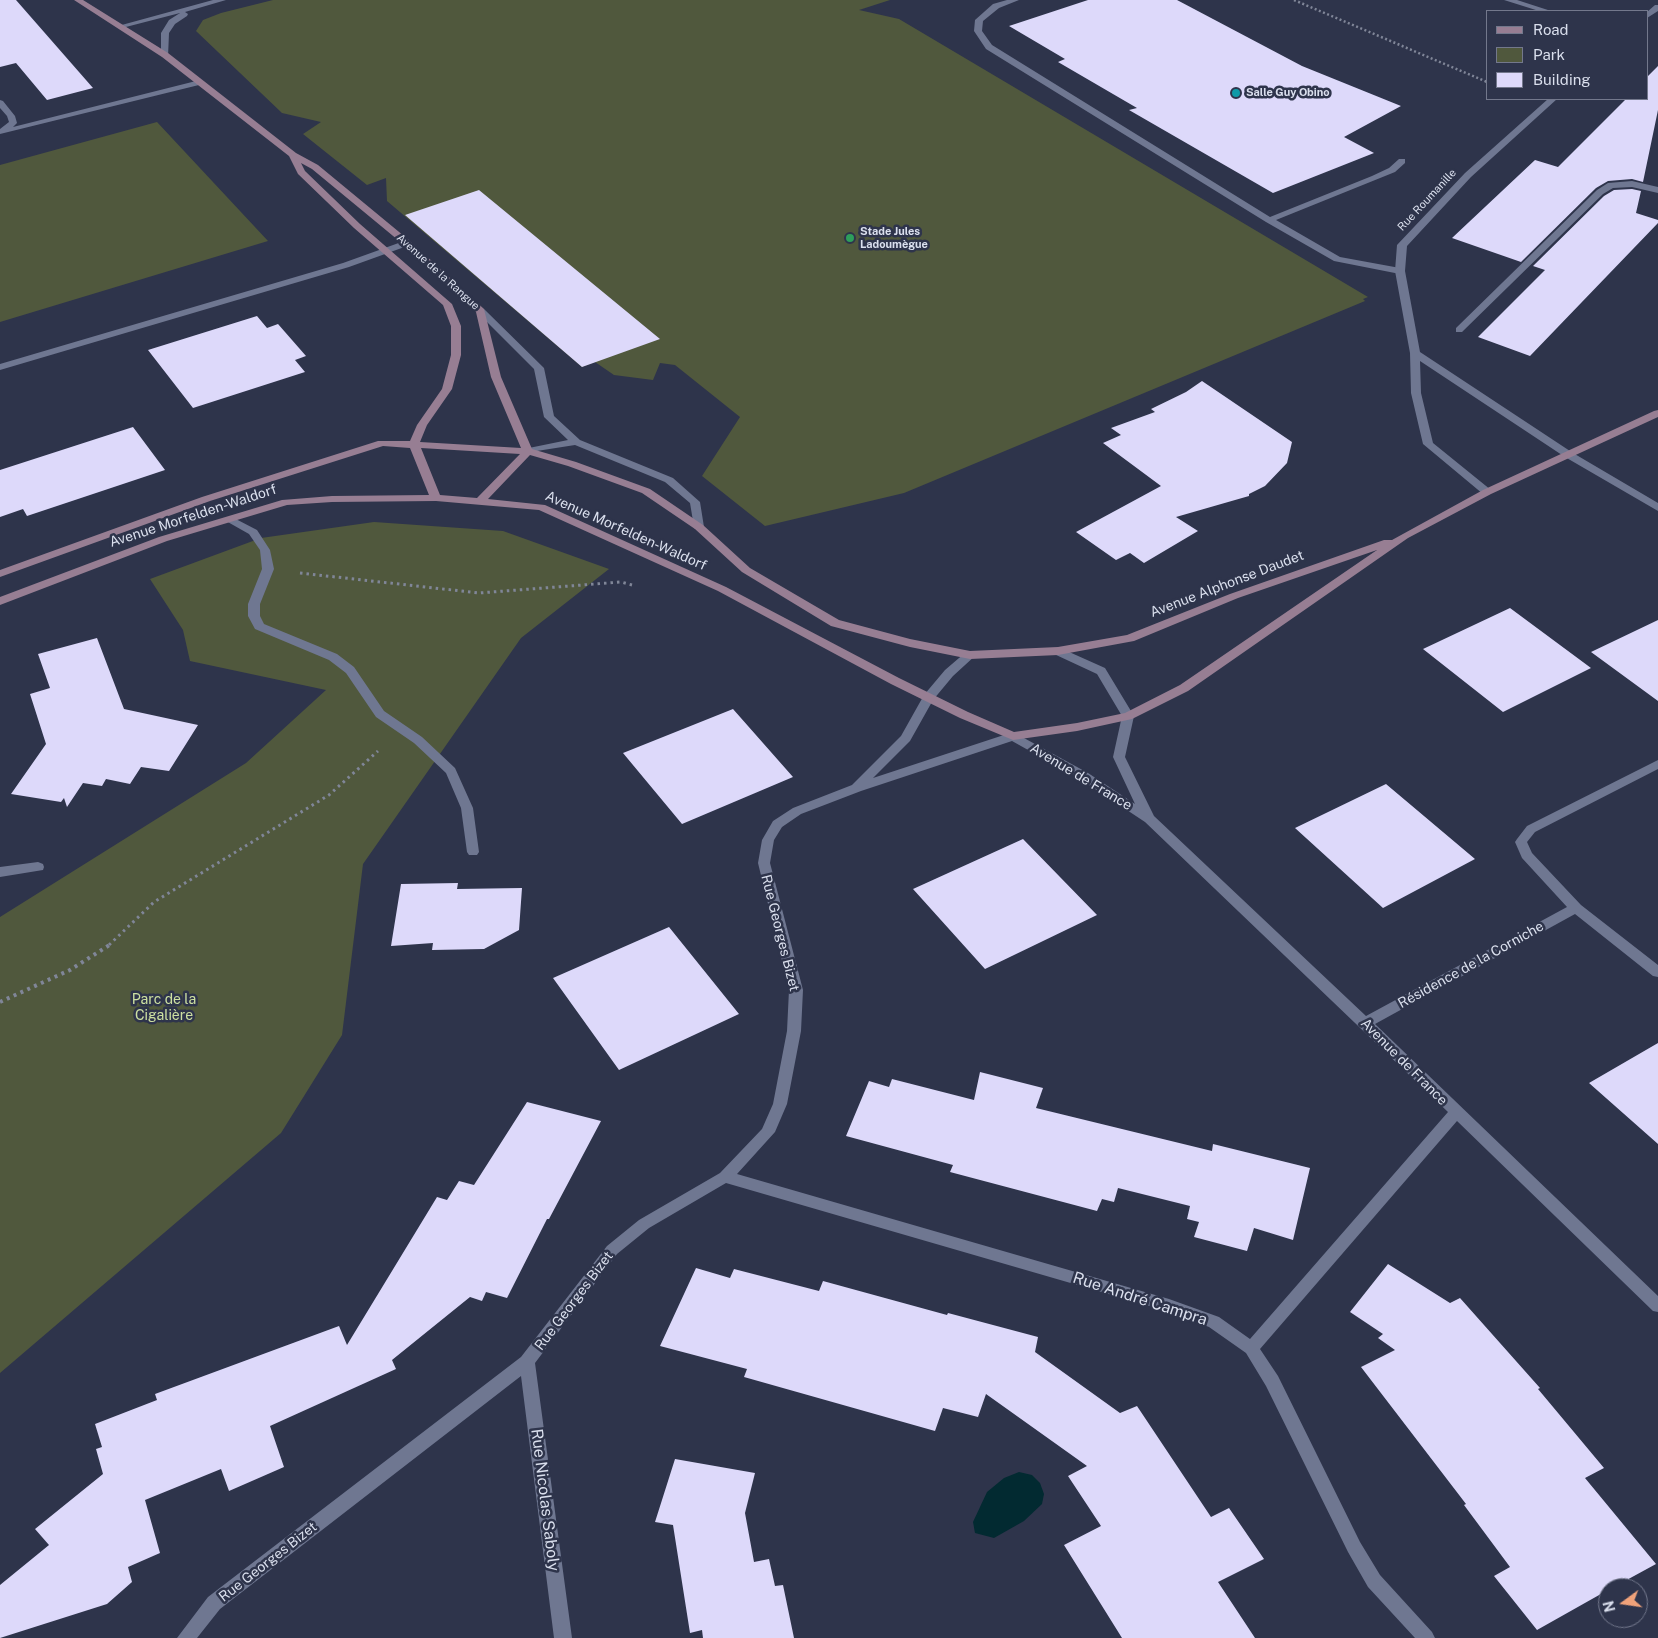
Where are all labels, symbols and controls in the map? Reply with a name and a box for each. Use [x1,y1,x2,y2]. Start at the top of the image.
legend [1486,10,1648,100]
text: Road [1533,21,1569,38]
text: Park [1533,46,1565,63]
text: Building [1533,71,1591,88]
place label: Salle Guy Obino [1246,86,1330,100]
marker: Salle Guy Obino [1230,87,1242,99]
street label: Rue Roumanille [1395,166,1459,234]
place label: Stade Jules Ladoumègue [860,225,928,251]
street label: Avenue de la Rangue [394,231,482,313]
marker: Stade Jules Ladoumègue [844,232,856,244]
street label: Avenue Morfelden-Waldorf [107,481,279,551]
street label: Avenue Morfelden-Waldorf [543,488,709,574]
street label: Avenue Alphonse Daudet [1148,547,1306,621]
street label: Avenue de France [1027,740,1135,814]
street label: Rue Georges Bizet [757,873,803,993]
street label: Résidence de la Corniche [1395,918,1547,1012]
park label: Parc de la Cigalière [132,992,196,1024]
street label: Avenue de France [1357,1015,1451,1109]
street label: Rue Georges Bizet [531,1248,617,1354]
street label: Rue André Campra [1070,1268,1210,1330]
street label: Rue Nicolas Saboly [527,1428,563,1572]
street label: Rue Georges Bizet [216,1519,320,1605]
north arrow [1598,1578,1648,1628]
text: N [1600,1599,1619,1614]

